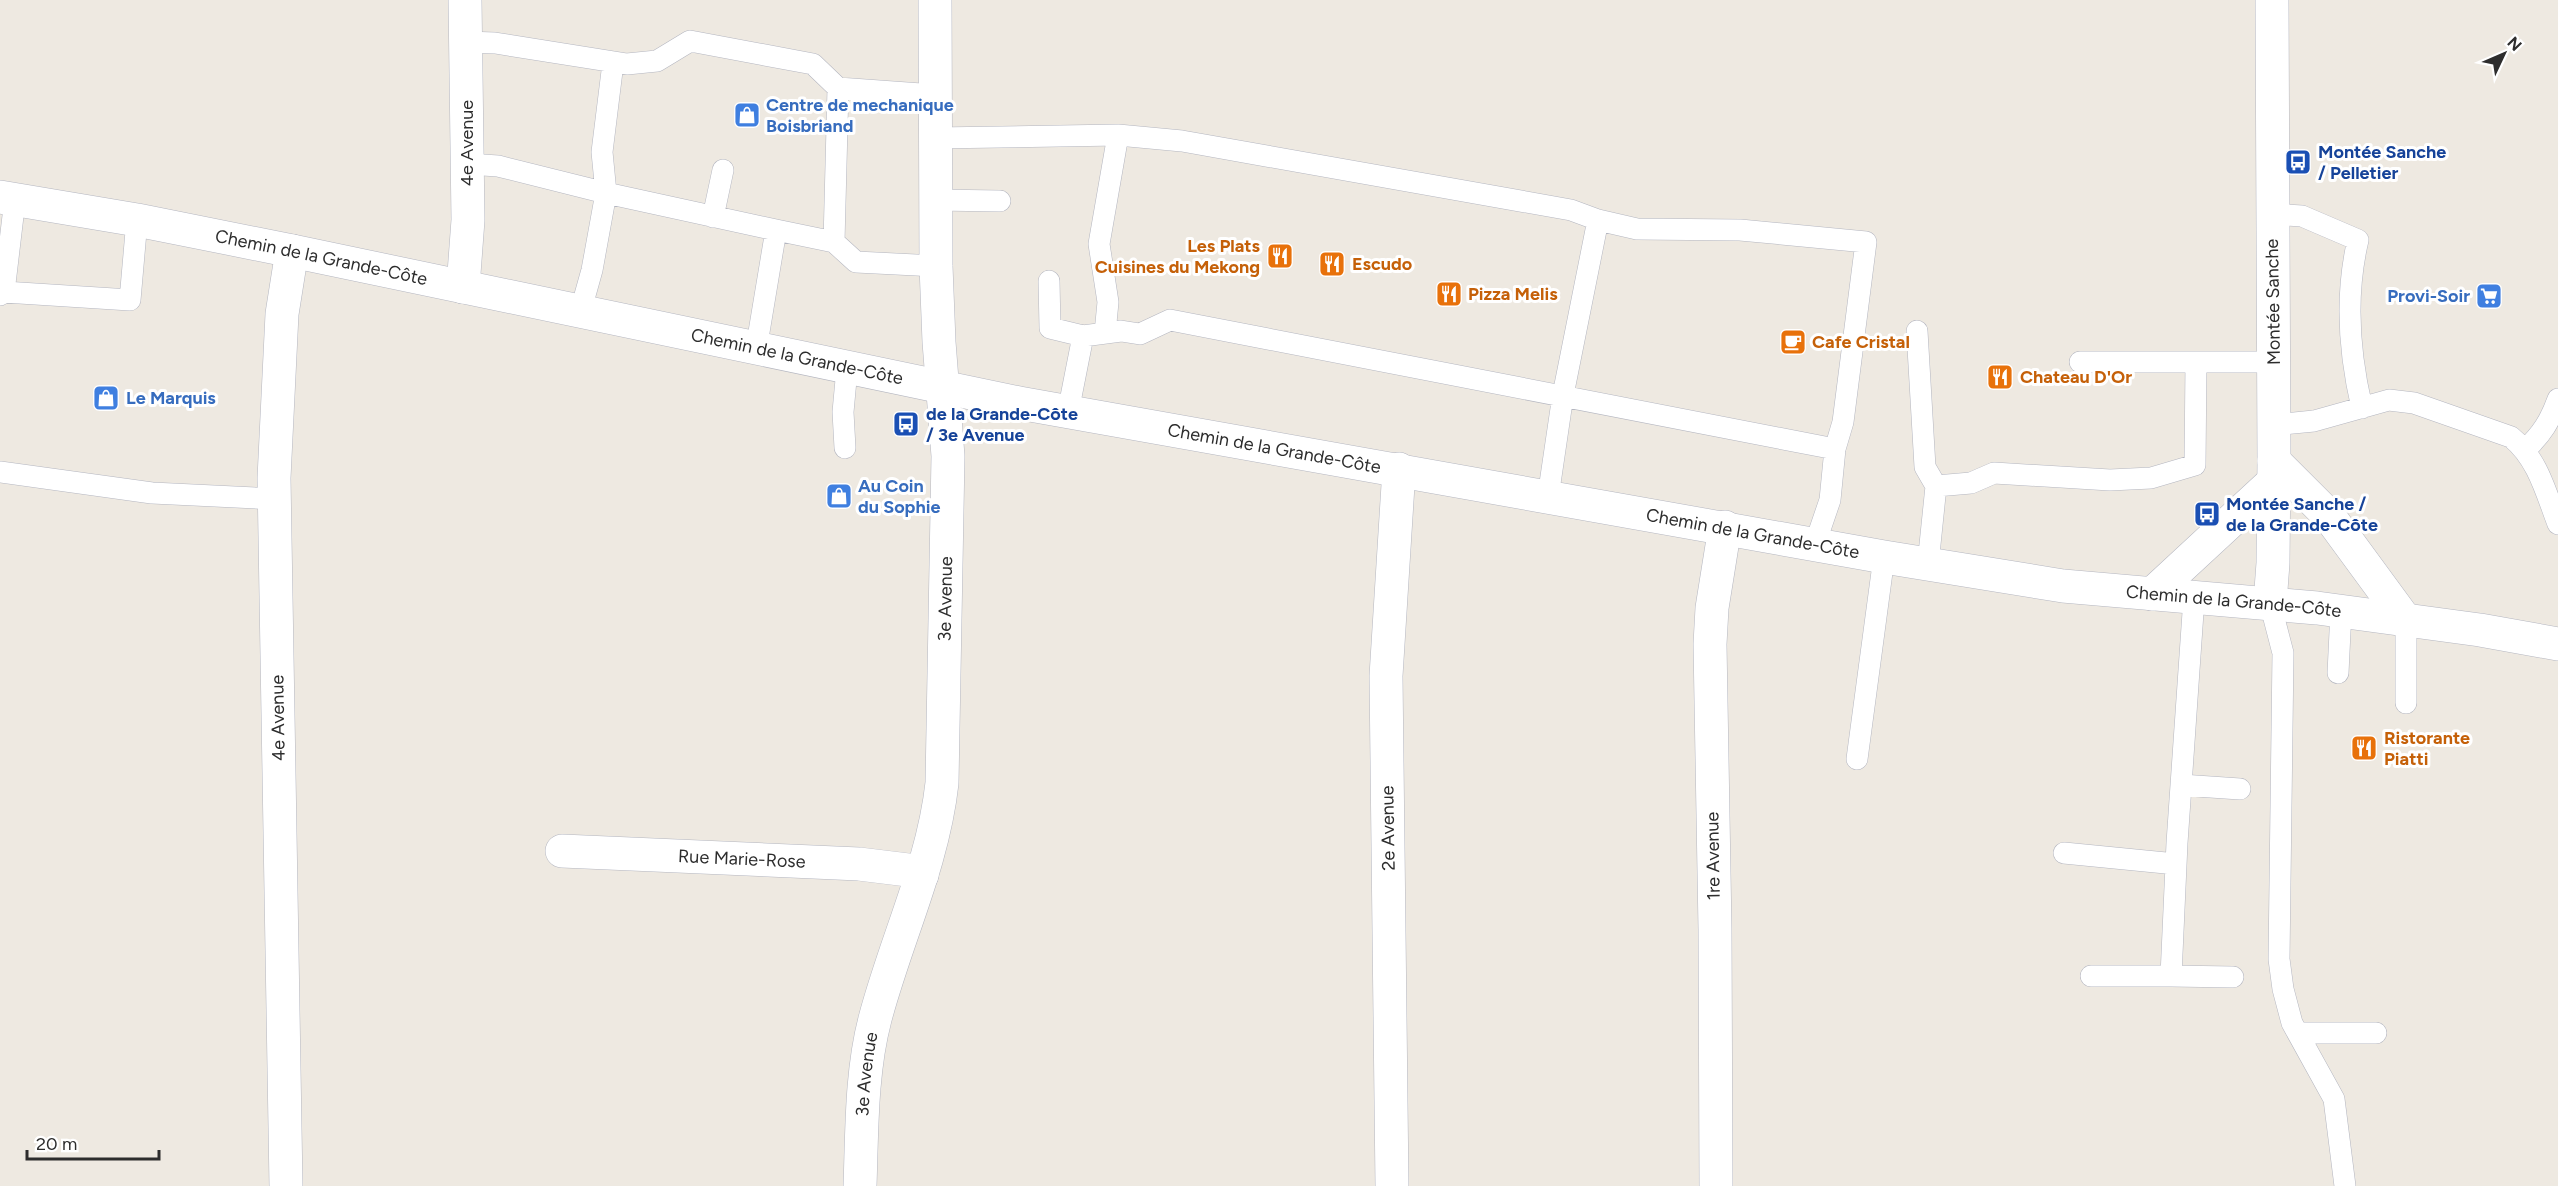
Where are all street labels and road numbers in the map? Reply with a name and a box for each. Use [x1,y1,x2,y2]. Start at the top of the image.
street label: 4e Avenue [456,100,478,186]
street label: Chemin de la Grande-Côte [213,225,430,290]
street label: Montée Sanche [2261,238,2285,365]
street label: Chemin de la Grande-Côte [689,324,905,390]
street label: Chemin de la Grande-Côte [1166,419,1383,478]
street label: Chemin de la Grande-Côte [1644,504,1861,563]
street label: 3e Avenue [934,556,957,642]
street label: Chemin de la Grande-Côte [2125,580,2343,622]
street label: 4e Avenue [266,674,290,761]
street label: 2e Avenue [1376,785,1400,871]
street label: 1re Avenue [1701,811,1725,901]
street label: Rue Marie-Rose [678,845,806,873]
street label: 3e Avenue [851,1030,883,1117]

